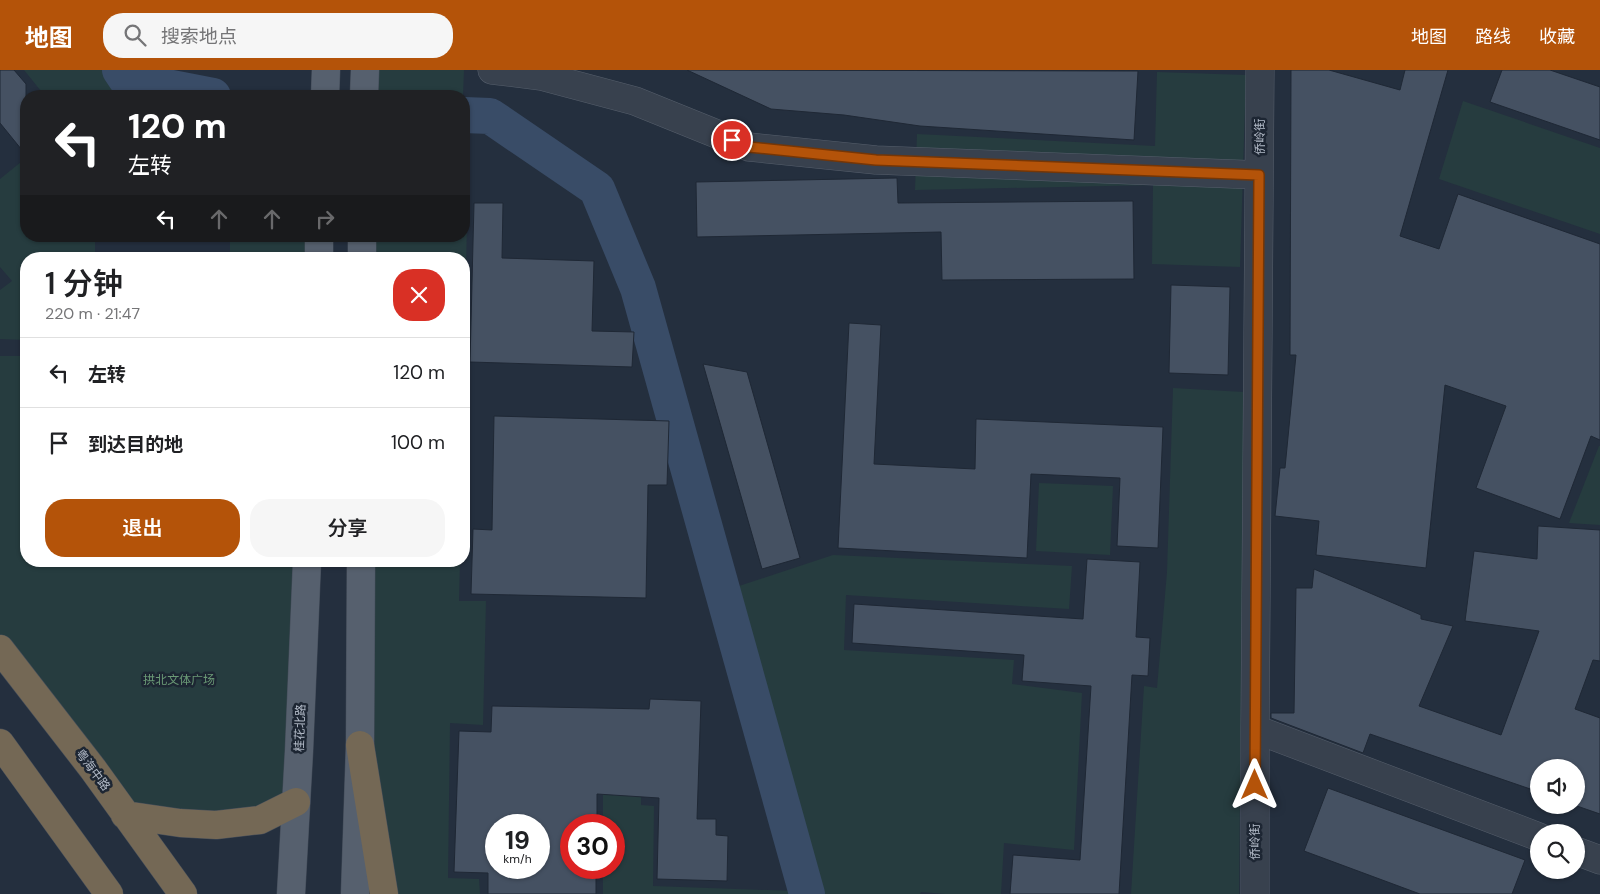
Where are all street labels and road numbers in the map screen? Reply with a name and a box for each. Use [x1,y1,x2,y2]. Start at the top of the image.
street label: 侨岭街 [1252,119,1268,155]
street label: 桂花北路 [291,704,309,752]
street label: 粤海中路 [72,746,114,794]
street label: 侨岭街 [1247,824,1263,860]

